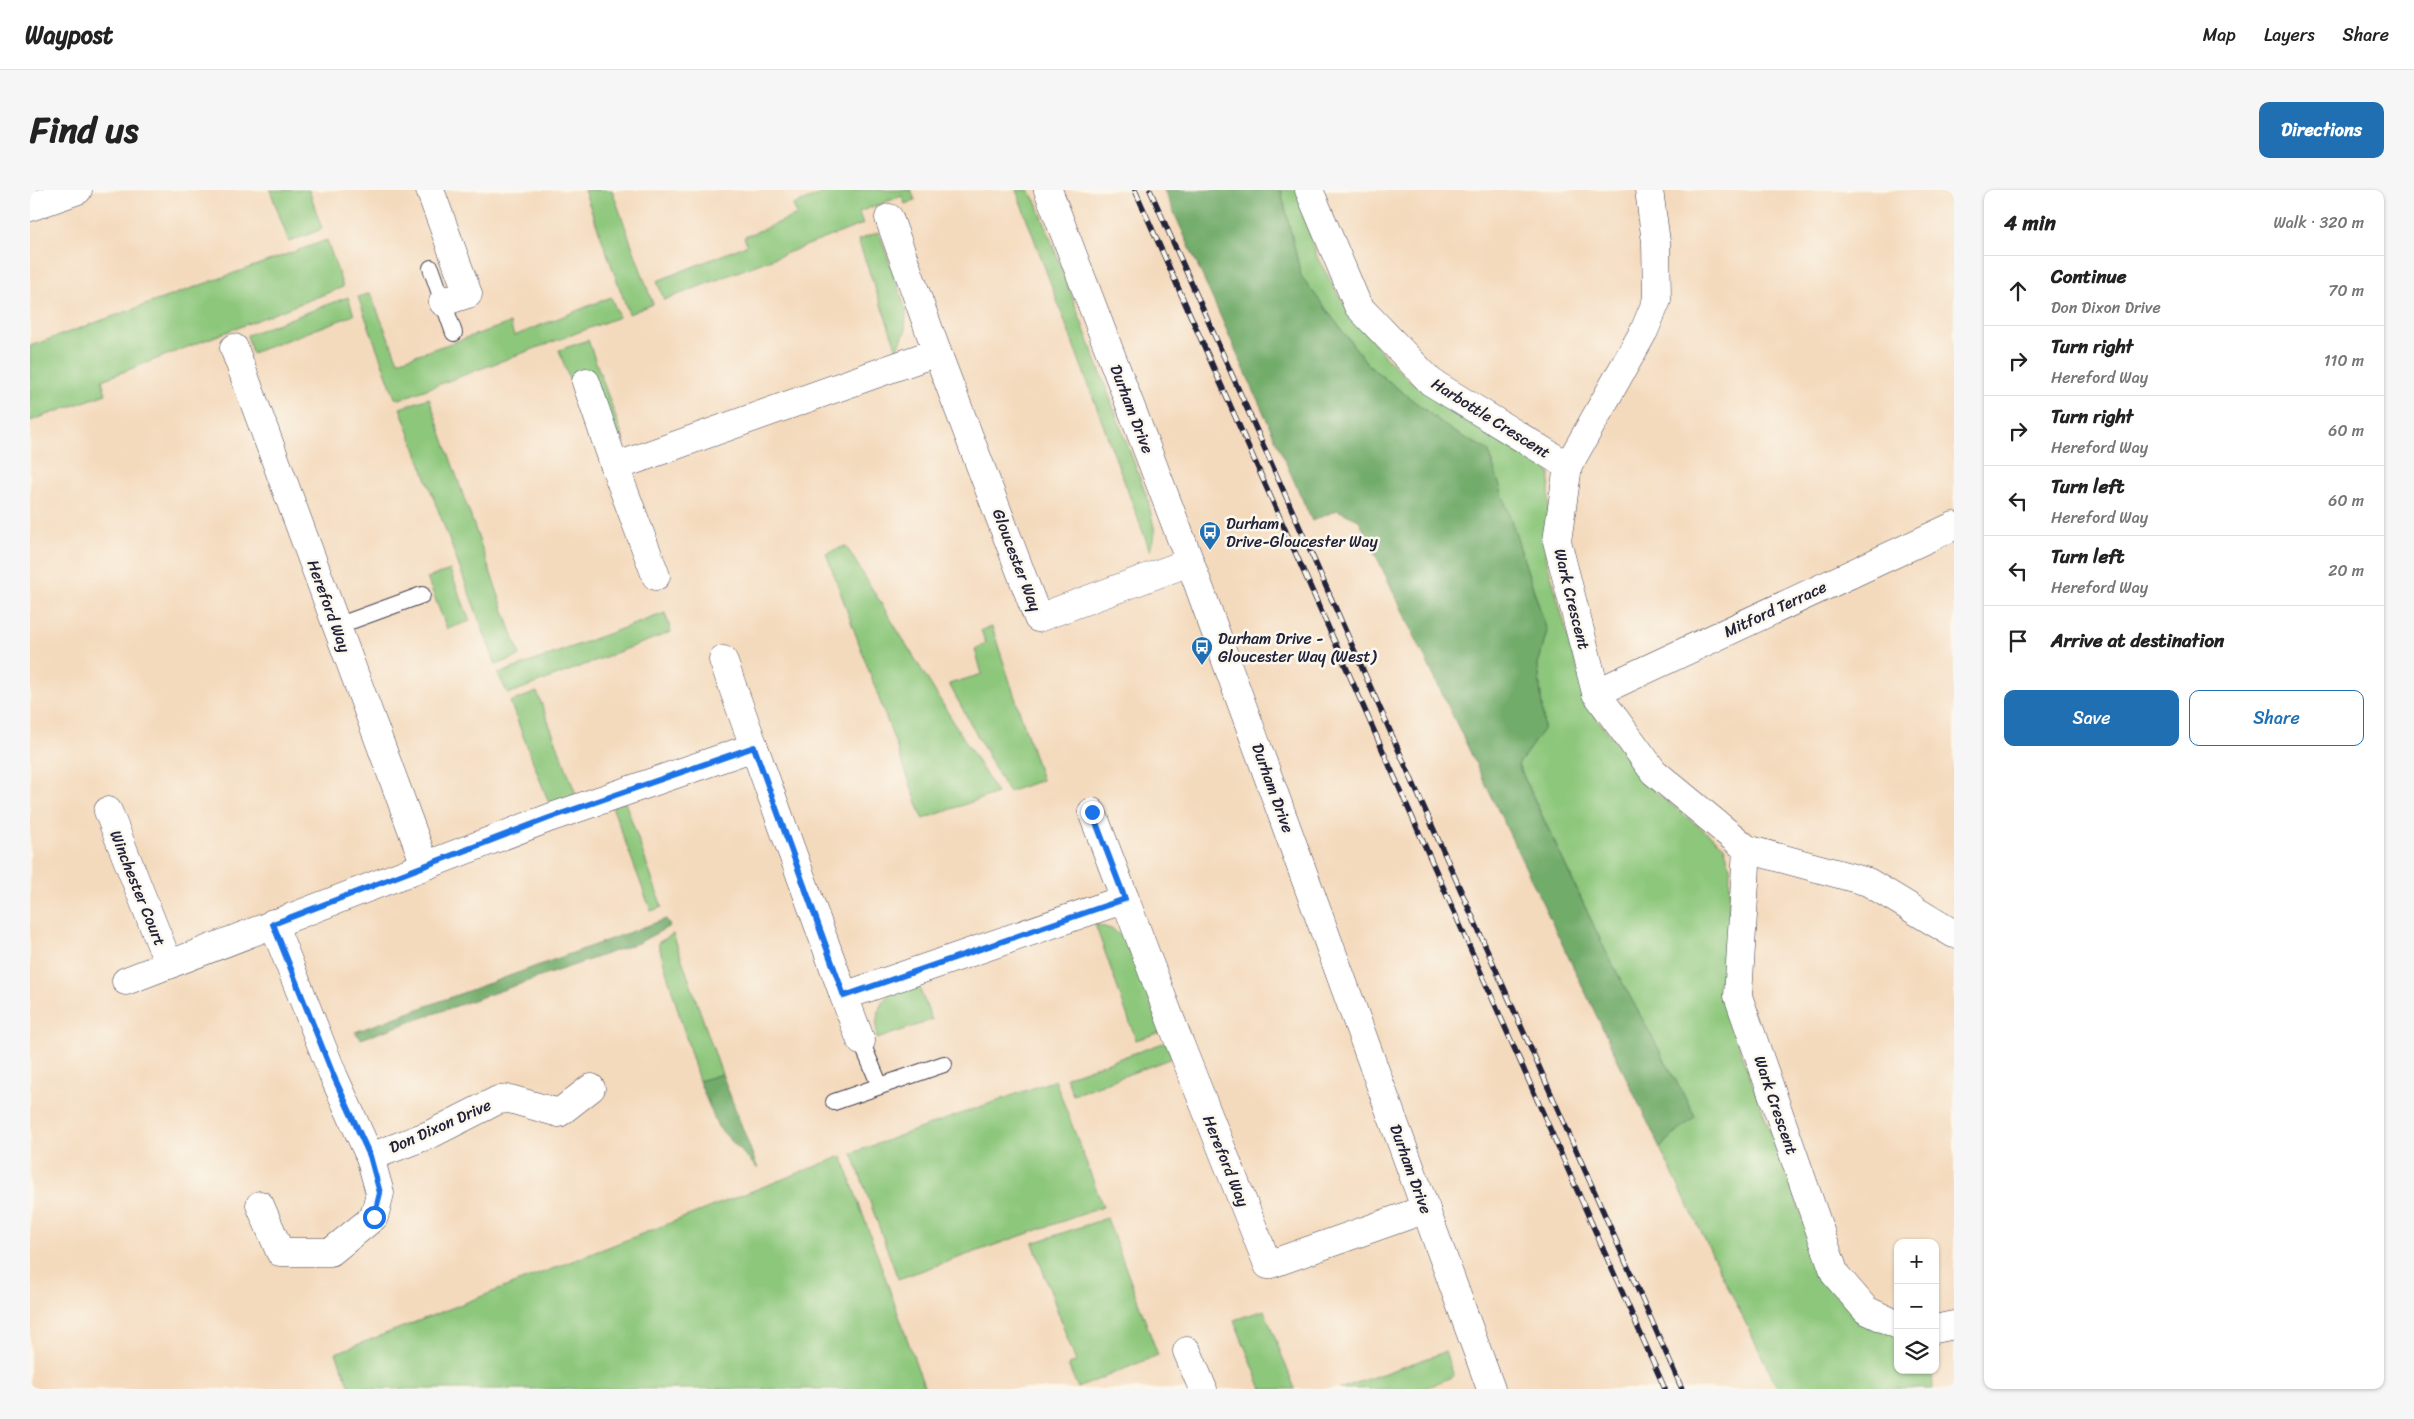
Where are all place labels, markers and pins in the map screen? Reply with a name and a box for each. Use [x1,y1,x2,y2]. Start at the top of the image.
place label: Durham Drive-Gloucester Way [1226,509,1378,556]
bus stop icon: Durham Drive-Gloucester Way [1198,520,1222,551]
place label: Durham Drive - Gloucester Way (West) [1218,624,1377,671]
bus stop icon: Durham Drive - Gloucester Way (West) [1190,635,1214,666]

